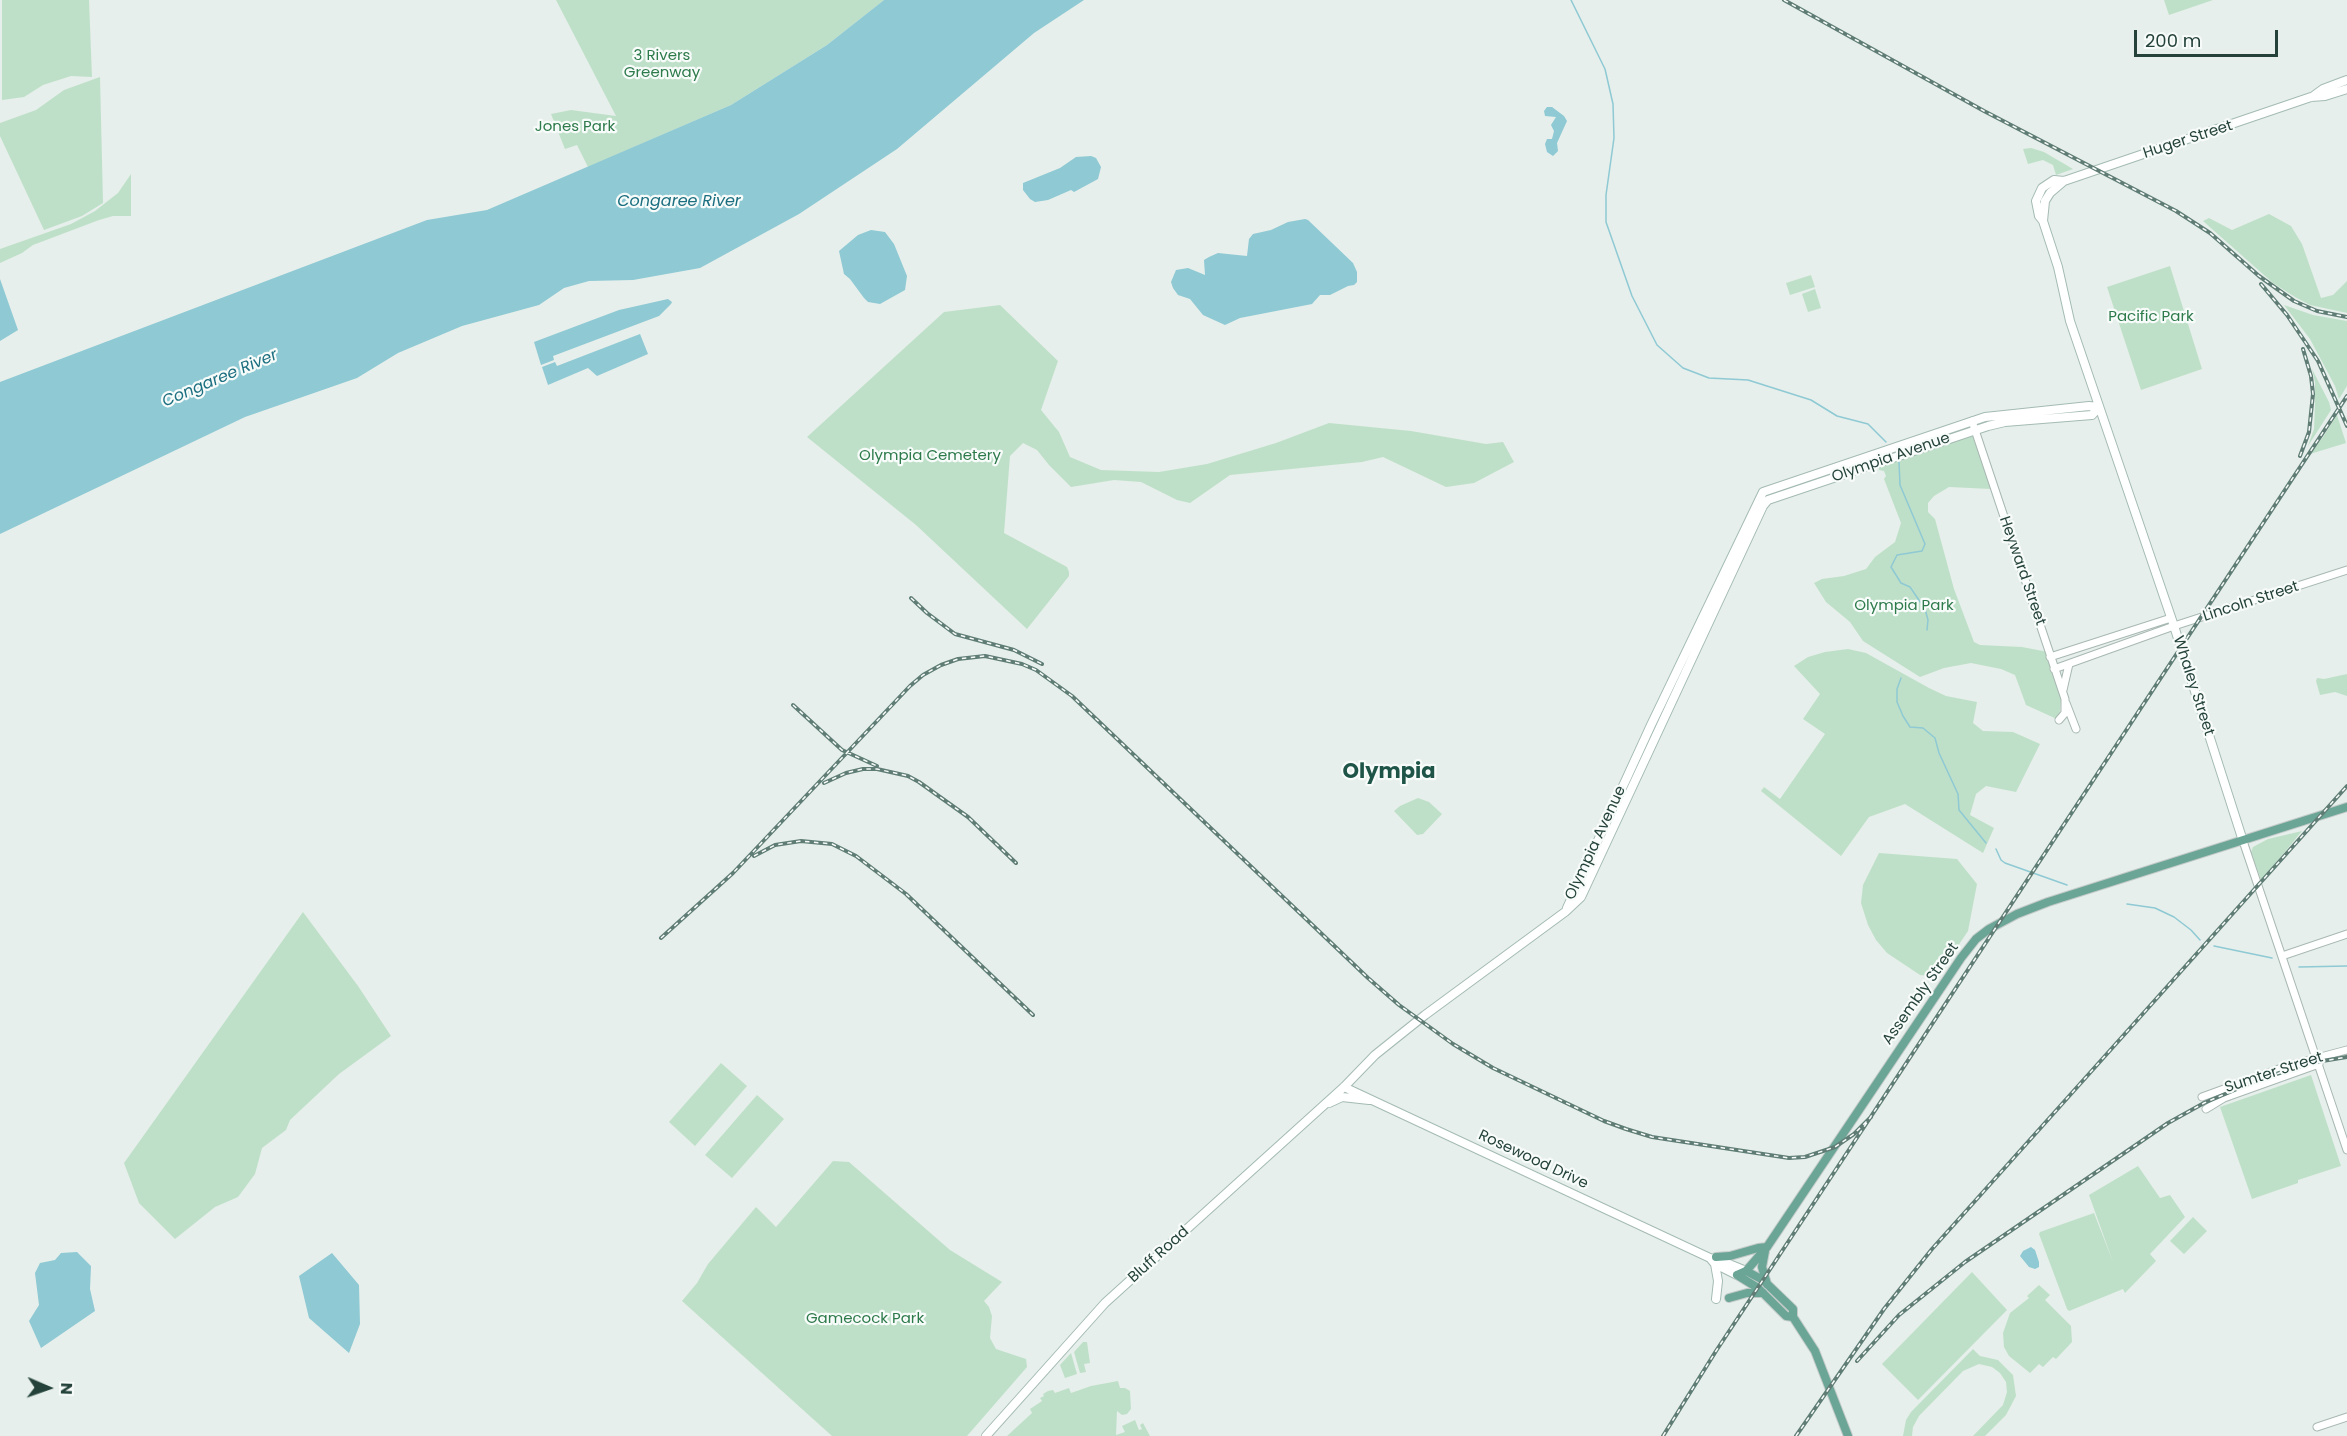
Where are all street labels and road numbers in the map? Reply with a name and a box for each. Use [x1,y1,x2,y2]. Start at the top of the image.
street label: Huger Street [2141,117,2235,163]
street label: Olympia Avenue [1830,429,1952,487]
street label: Heyward Street [1995,514,2049,628]
street label: Lincoln Street [2201,578,2301,626]
street label: Whaley Street [2168,634,2218,738]
street label: Olympia Avenue [1562,783,1630,903]
street label: Assembly Street [1879,939,1963,1049]
street label: Sumter Street [2223,1049,2325,1097]
street label: Rosewood Drive [1475,1127,1591,1193]
street label: Bluff Road [1125,1223,1193,1287]

